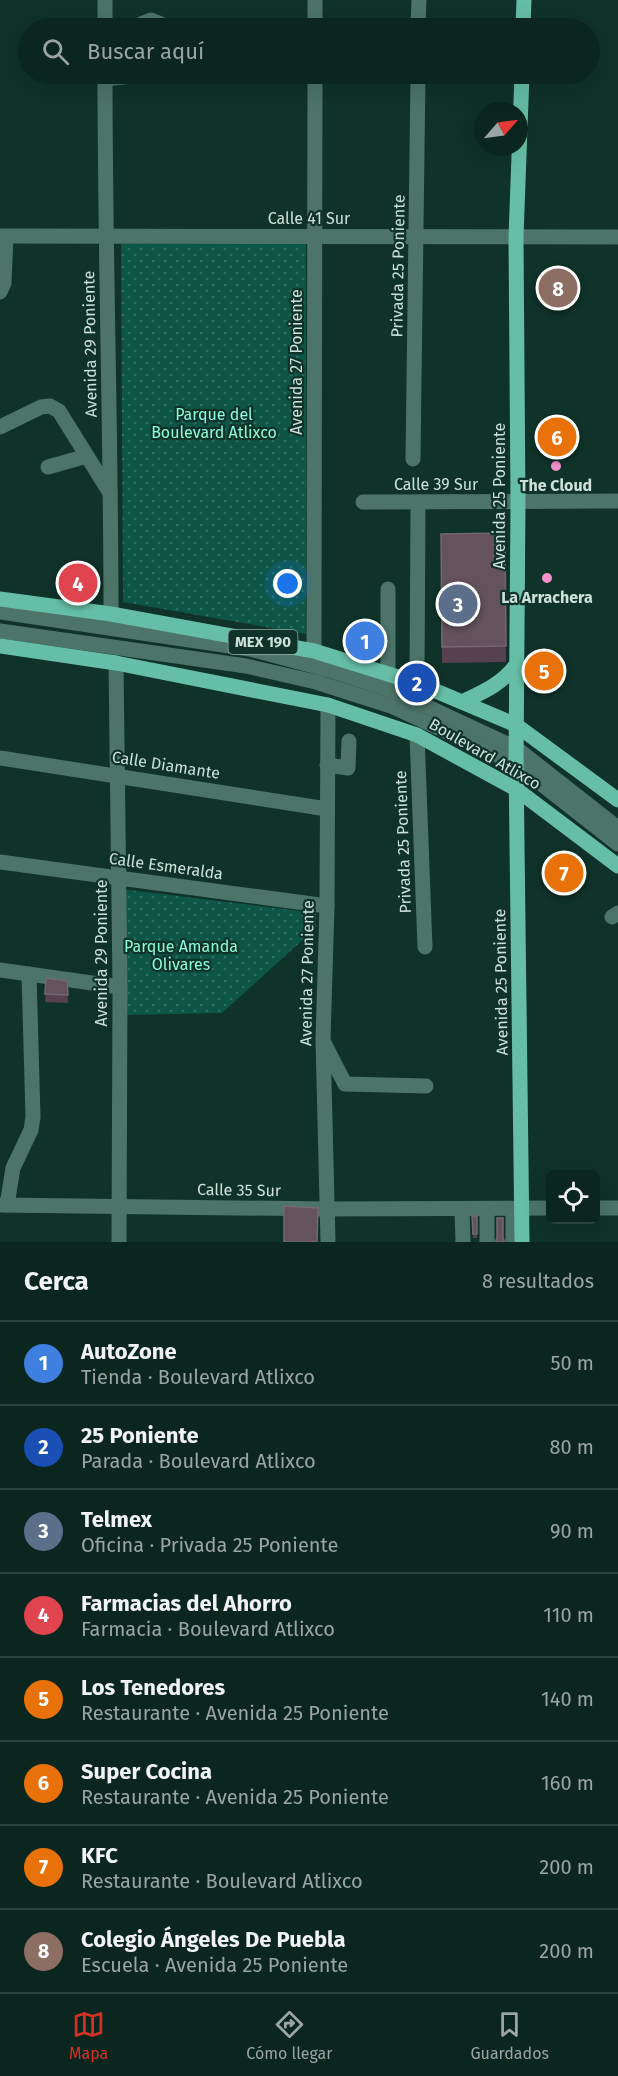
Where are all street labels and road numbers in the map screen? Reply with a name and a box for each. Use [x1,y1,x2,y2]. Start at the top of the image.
street label: Privada 25 Poniente [387,194,409,338]
street label: Calle 41 Sur [268,209,351,228]
street label: Avenida 29 Poniente [79,270,101,418]
street label: Avenida 27 Poniente [287,289,306,435]
street label: Avenida 25 Poniente [490,423,509,569]
street label: Calle 39 Sur [394,475,479,494]
road number: MEX 190 [228,630,298,654]
street label: Boulevard Atlixco [426,714,544,794]
street label: Calle Diamante [111,747,221,783]
street label: Privada 25 Poniente [391,770,415,914]
street label: Calle Esmeralda [108,849,224,883]
street label: Avenida 29 Poniente [92,880,111,1026]
street label: Avenida 27 Poniente [296,900,318,1046]
street label: Avenida 25 Poniente [490,909,512,1055]
street label: Calle 35 Sur [197,1180,282,1200]

